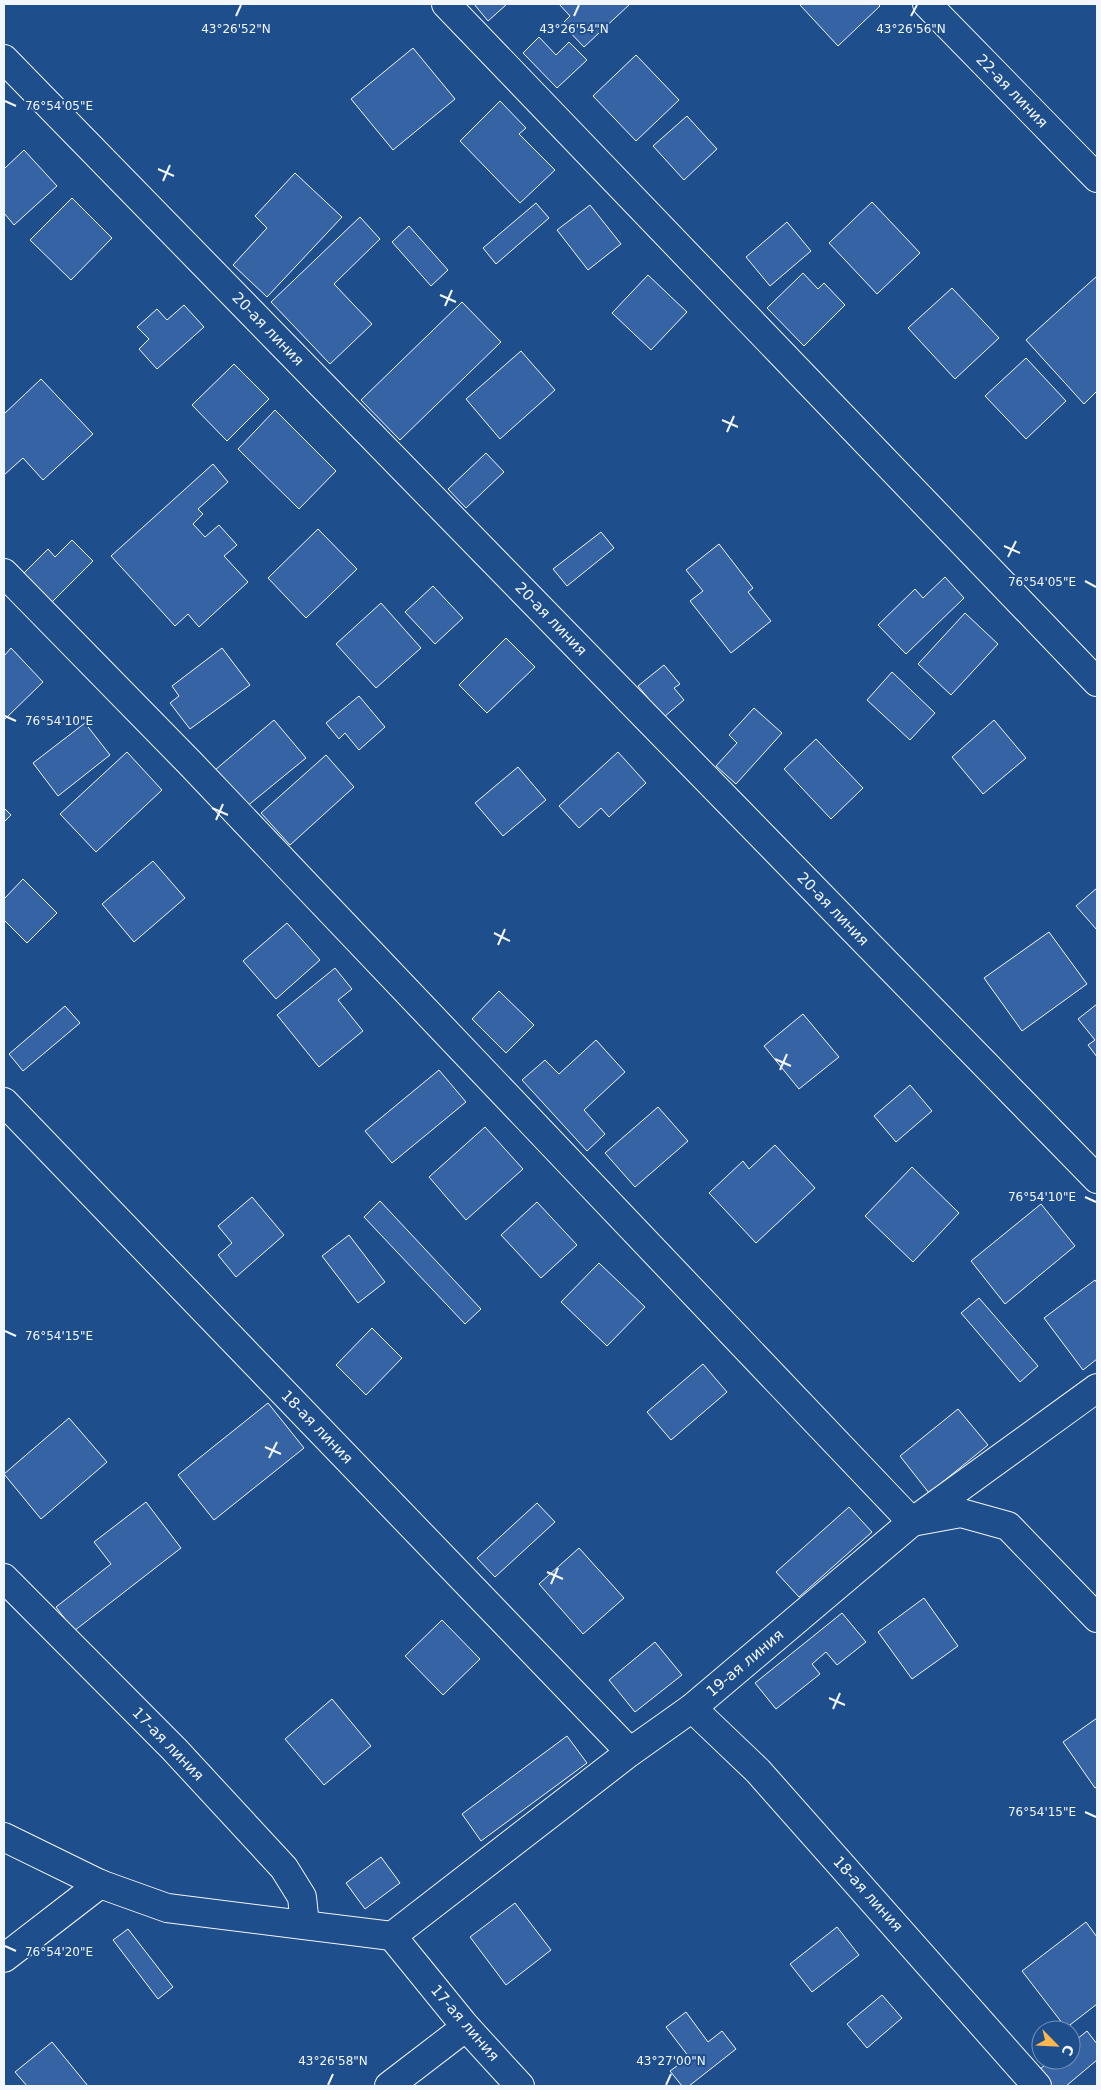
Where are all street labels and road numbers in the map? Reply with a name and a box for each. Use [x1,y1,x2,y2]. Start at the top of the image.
street label: 22-ая линия [972,50,1052,132]
street label: 20-ая линия [228,288,308,370]
street label: 20-ая линия [511,578,591,660]
street label: 20-ая линия [793,868,873,950]
street label: 18-ая линия [277,1386,357,1468]
street label: 19-ая линия [703,1625,787,1701]
street label: 17-ая линия [128,1703,208,1785]
street label: 18-ая линия [829,1853,907,1935]
street label: 17-ая линия [427,1981,503,2065]

